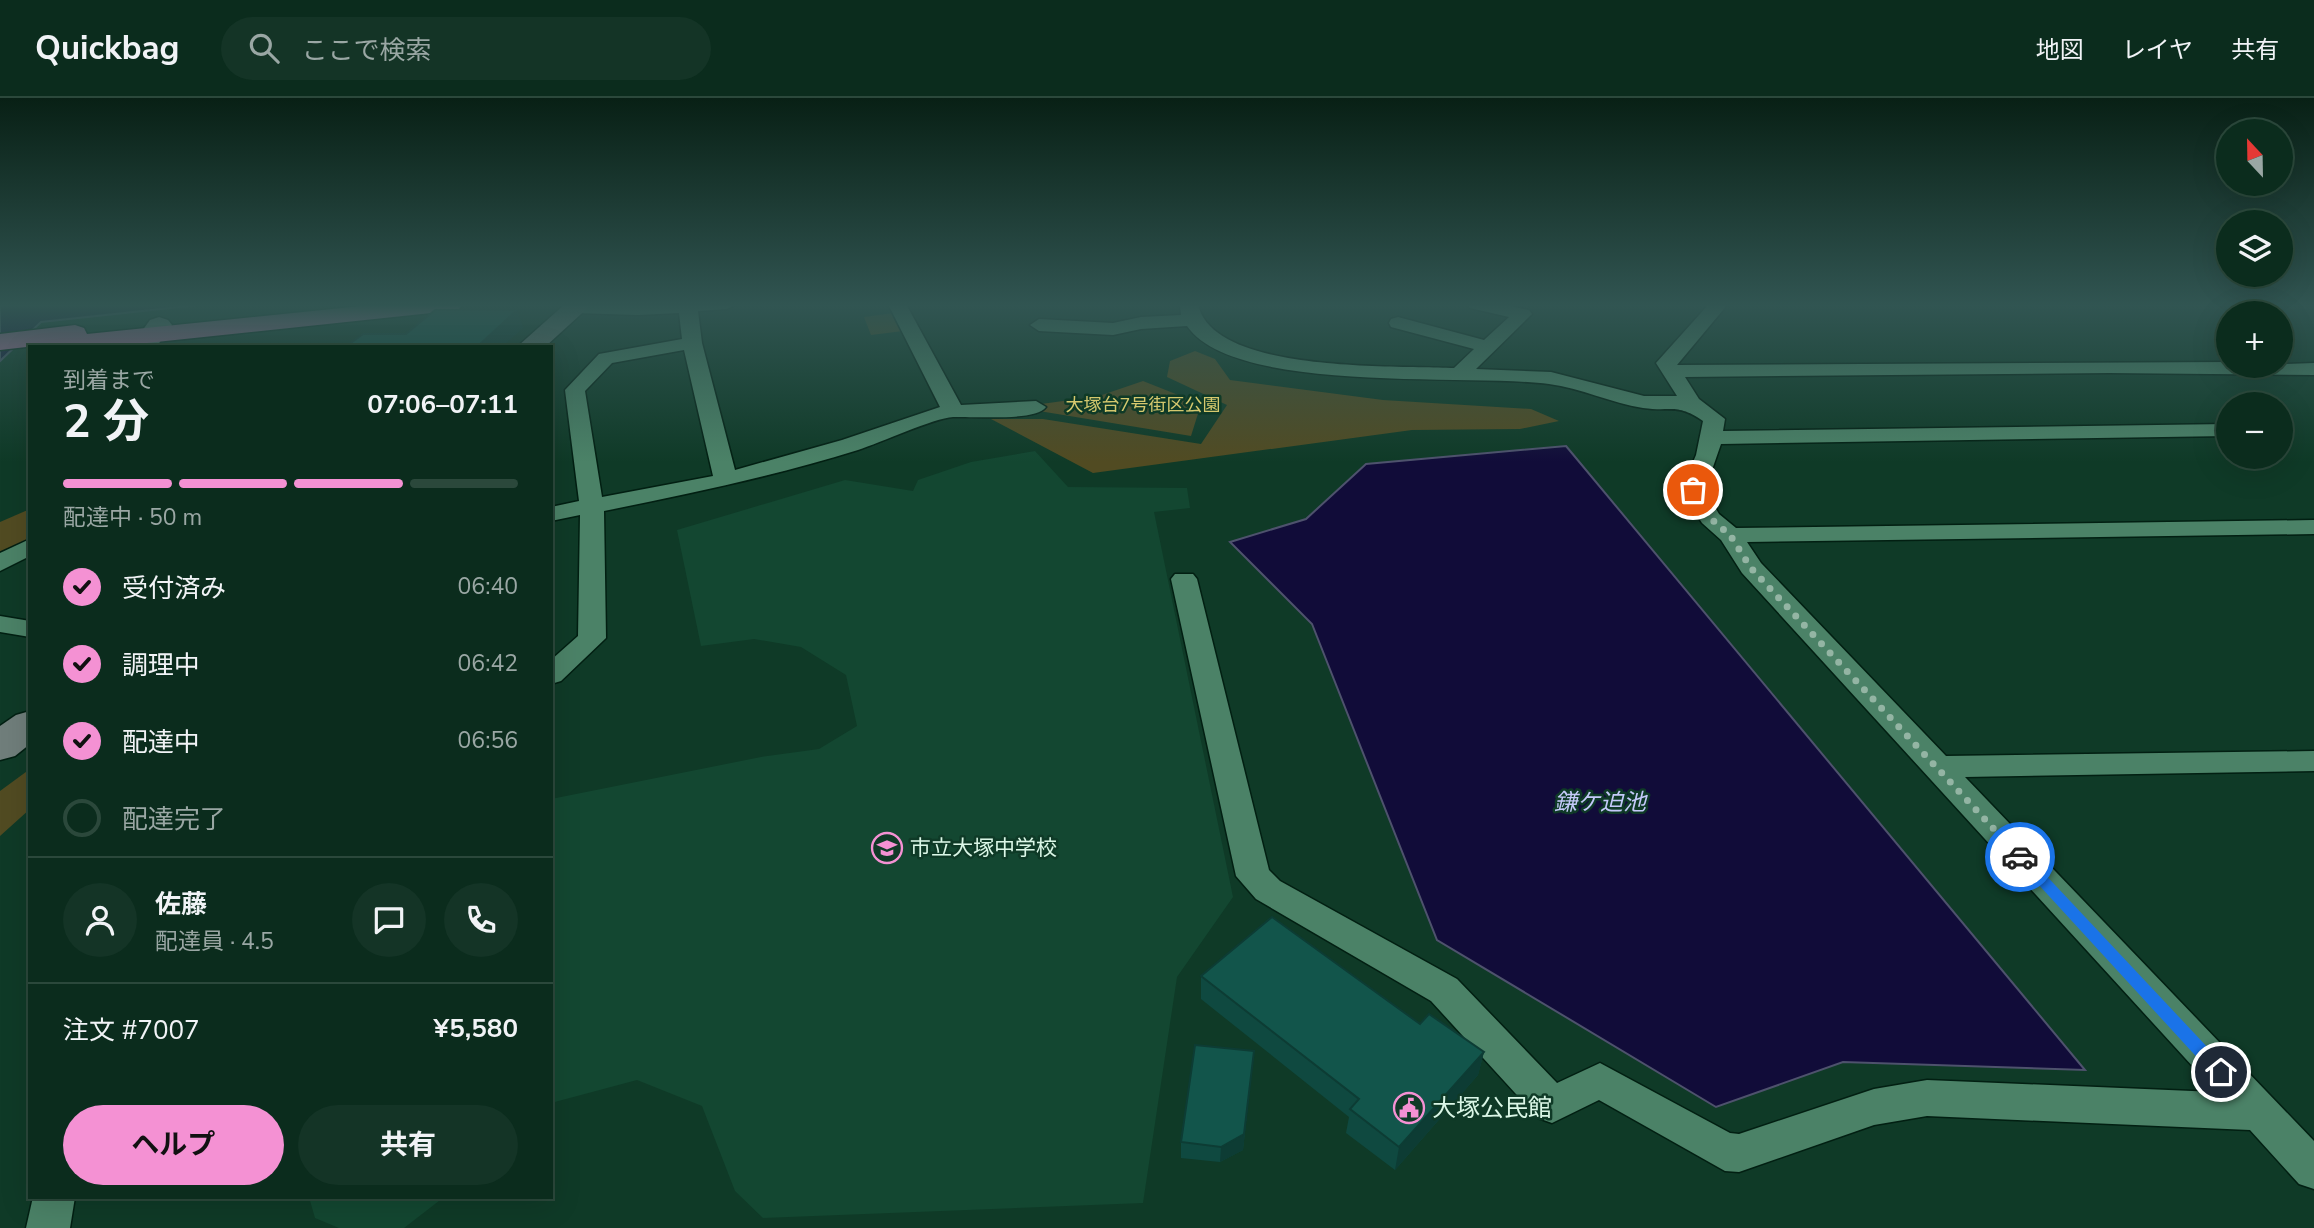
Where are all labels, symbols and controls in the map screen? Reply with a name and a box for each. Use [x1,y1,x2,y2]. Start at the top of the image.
search box [221,17,711,80]
text: Quickbag [35,26,179,71]
icon: search [245,29,283,67]
text: ここで検索 [301,33,432,68]
text: 地図 [2036,34,2084,66]
text: レイヤ [2122,34,2193,66]
text: 共有 [2231,34,2279,66]
north arrow [2216,119,2292,196]
map controls [2216,119,2293,469]
button: layers [2216,210,2293,287]
button: + [2216,301,2293,378]
text: 到着まで [63,365,155,396]
text: 07:06–07:11 [367,387,518,422]
text: 2 分 [63,390,149,453]
button: − [2216,392,2293,469]
park label: 大塚台7号街区公園 [1066,393,1220,417]
pin [1663,460,1723,520]
icon: bag [1674,471,1712,509]
text: 配達中 · 50 m [63,502,202,533]
icon: check [63,568,101,606]
text: 受付済み [122,571,226,606]
text: 06:40 [458,571,518,602]
icon: check [63,645,101,683]
text: 調理中 [122,648,200,683]
text: 06:42 [458,648,518,679]
icon: check [63,722,101,760]
text: 配達中 [122,725,200,760]
text: 06:56 [458,725,518,756]
water label: 鎌ケ迫池 [1554,787,1648,818]
text: 配達完了 [122,802,226,837]
courier [1985,822,2055,892]
school or university icon: 市立大塚中学校 [870,831,904,865]
place label: 市立大塚中学校 [910,834,1057,862]
icon: car [2001,838,2039,876]
button: person [63,883,137,957]
button: chat [352,883,426,957]
button: phone [444,883,518,957]
text: 佐藤 [155,887,207,922]
text: 配達員 · 4.5 [155,926,274,957]
text: ¥5,580 [434,1011,518,1046]
text: 注文 #7007 [63,1013,200,1048]
pin [2191,1042,2251,1102]
icon: home [2202,1053,2240,1091]
public building icon: 大塚公民館 [1392,1091,1426,1125]
place label: 大塚公民館 [1432,1092,1552,1124]
button: ヘルプ [63,1105,284,1185]
button: 共有 [298,1105,518,1185]

